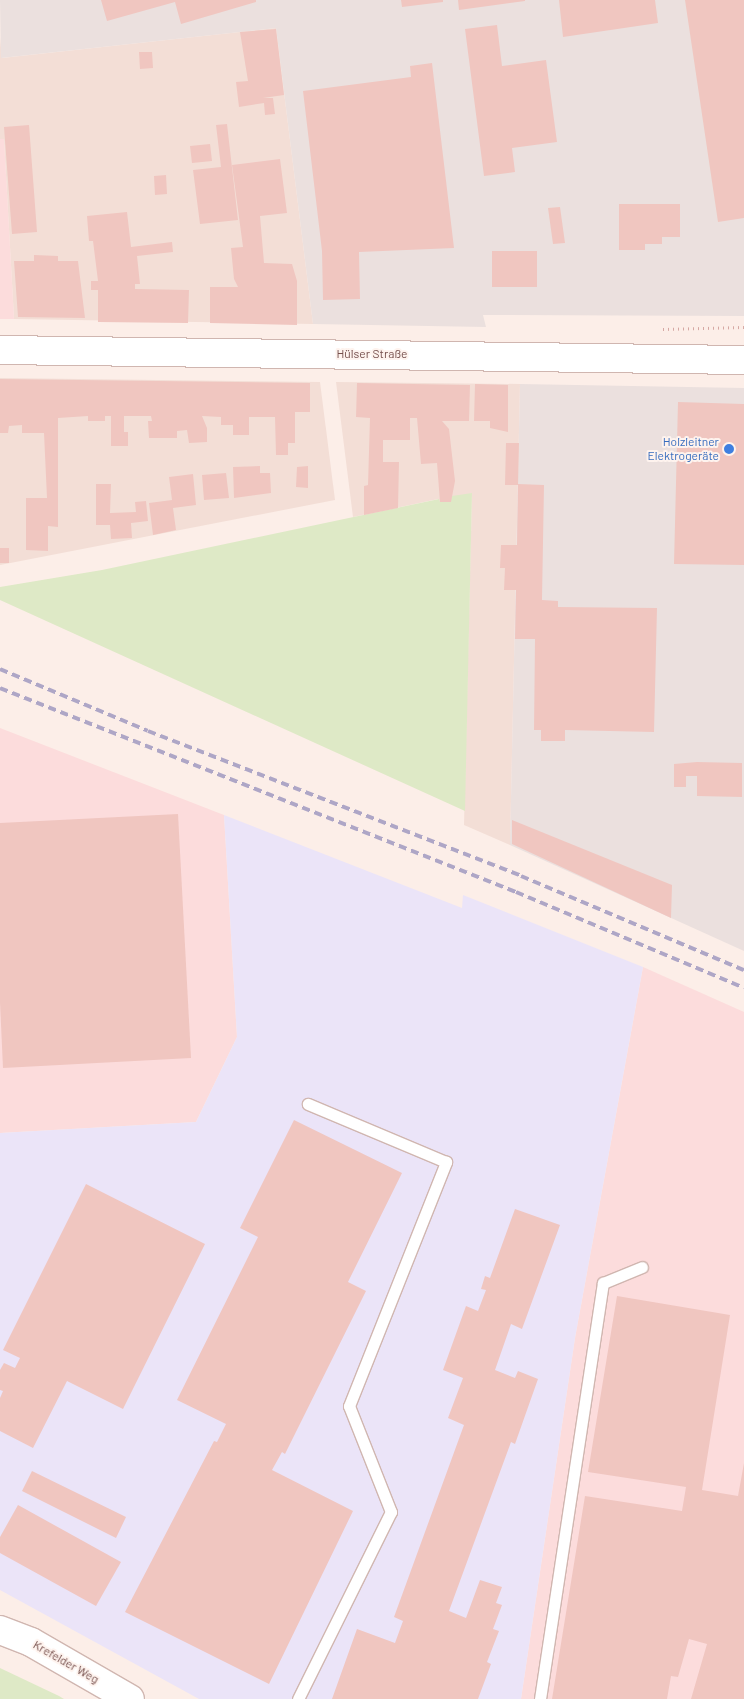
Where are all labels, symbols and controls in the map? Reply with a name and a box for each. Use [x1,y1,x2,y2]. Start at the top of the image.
street label: Hülser Straße [337,347,407,361]
place label: Holzleitner Elektrogeräte [647,435,719,463]
marker: Holzleitner Elektrogeräte [723,443,735,455]
street label: Krefelder Weg [31,1637,101,1687]

